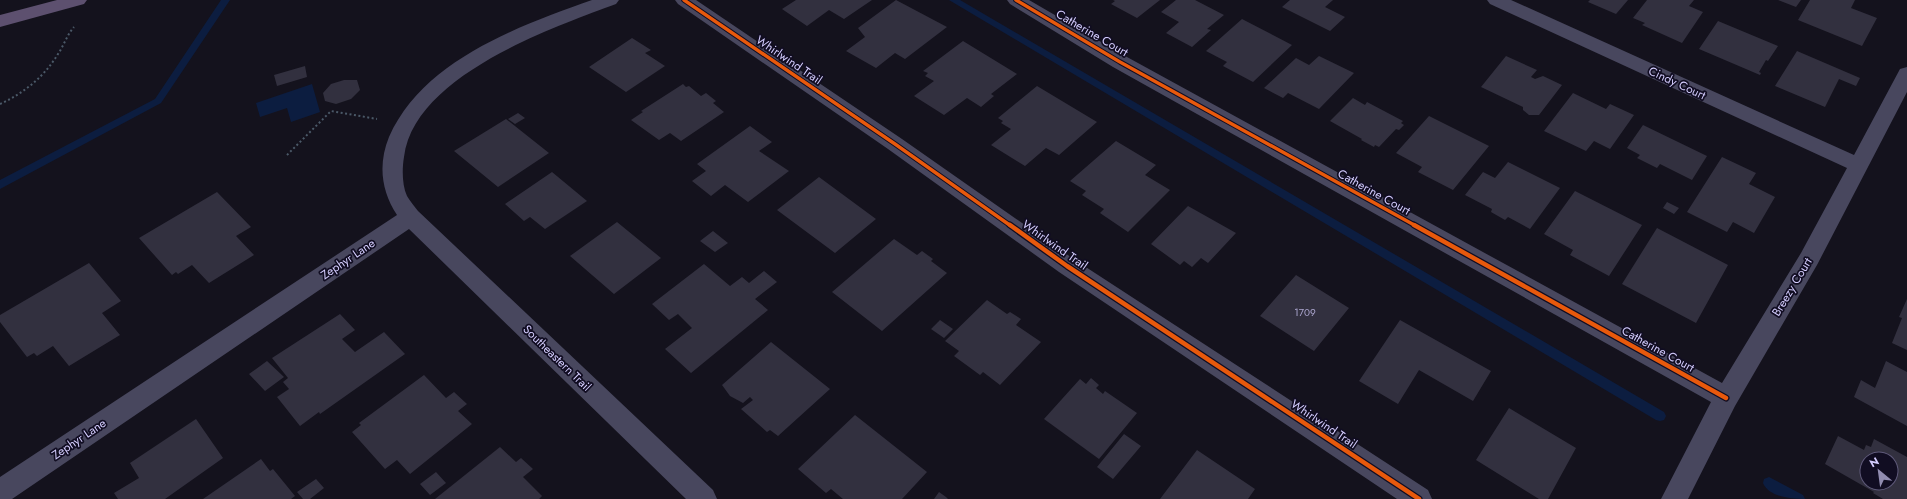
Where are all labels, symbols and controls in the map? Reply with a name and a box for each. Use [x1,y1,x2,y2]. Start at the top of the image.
street label: Catherine Court [1053,5,1132,61]
street label: Whirlwind Trail [752,31,826,89]
street label: Cindy Court [1645,62,1709,104]
street label: Catherine Court [1334,165,1414,219]
street label: Whirlwind Trail [1018,216,1092,274]
street label: Zephyr Lane [317,234,379,284]
street label: Breezy Court [1767,254,1817,320]
house number: 1709 [1294,305,1316,320]
street label: Southeastern Trail [519,321,595,395]
street label: Catherine Court [1618,322,1698,376]
street label: Whirlwind Trail [1287,395,1361,453]
street label: Zephyr Lane [48,414,110,464]
north arrow [1859,451,1899,491]
text: N [1866,453,1882,471]

